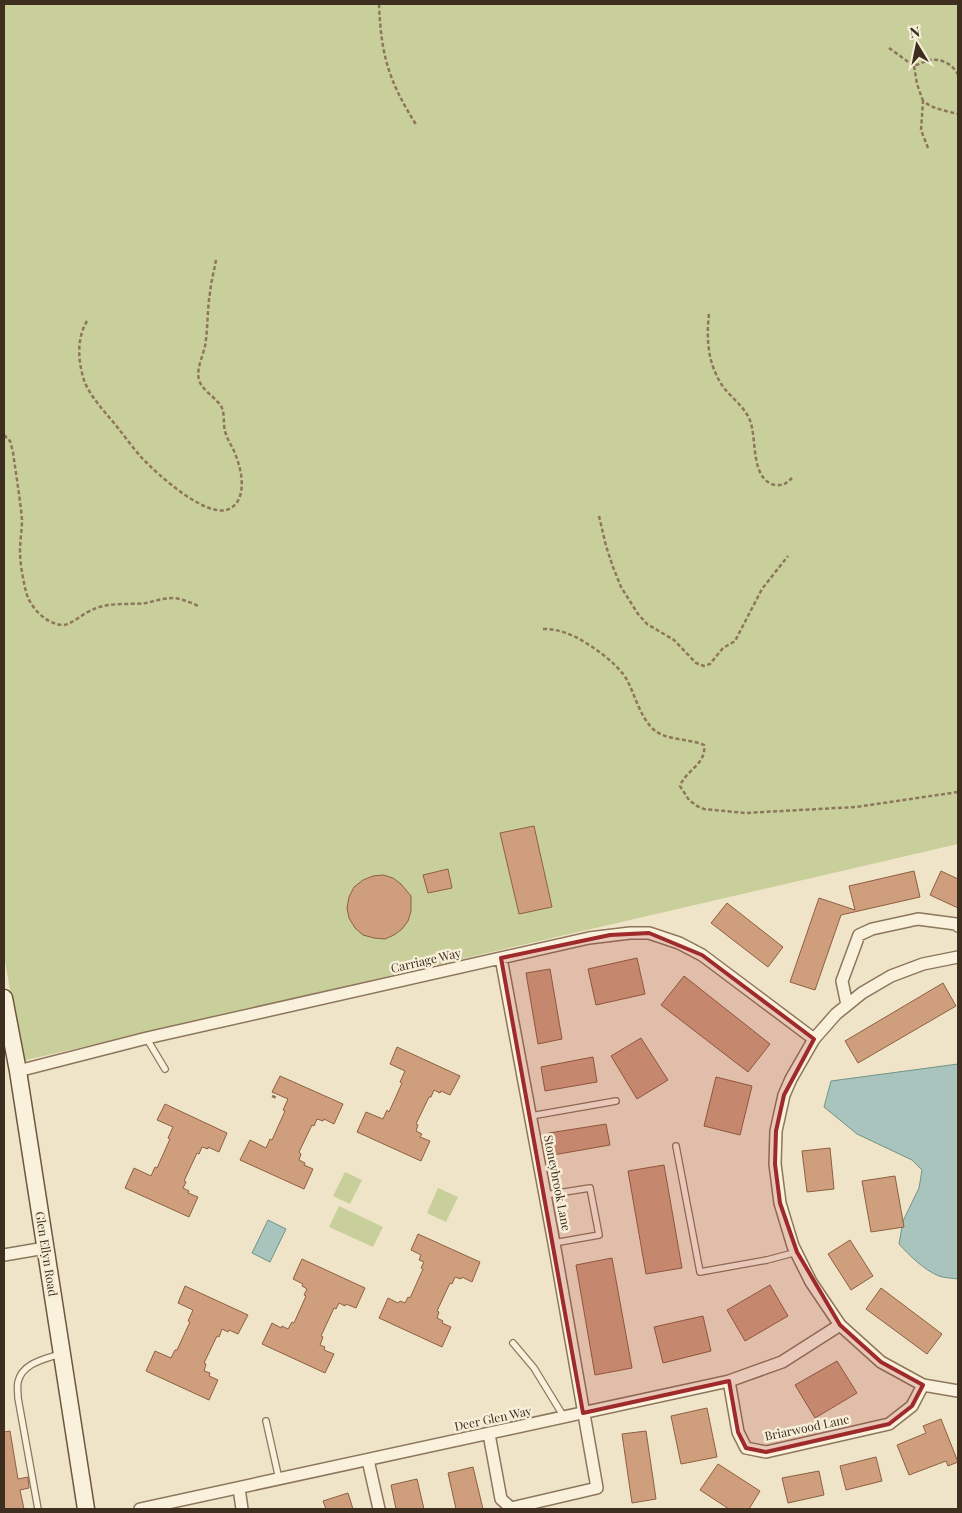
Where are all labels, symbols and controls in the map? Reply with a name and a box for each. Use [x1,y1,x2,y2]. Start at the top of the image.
north arrow [892,20,942,70]
text: N [908,21,921,42]
street label: Carriage Way [389,944,462,976]
street label: Stoneybrook Lane [541,1134,575,1232]
street label: Glen Ellyn Road [32,1210,62,1297]
street label: Deer Glen Way [453,1402,533,1434]
street label: Briarwood Lane [763,1410,851,1444]

